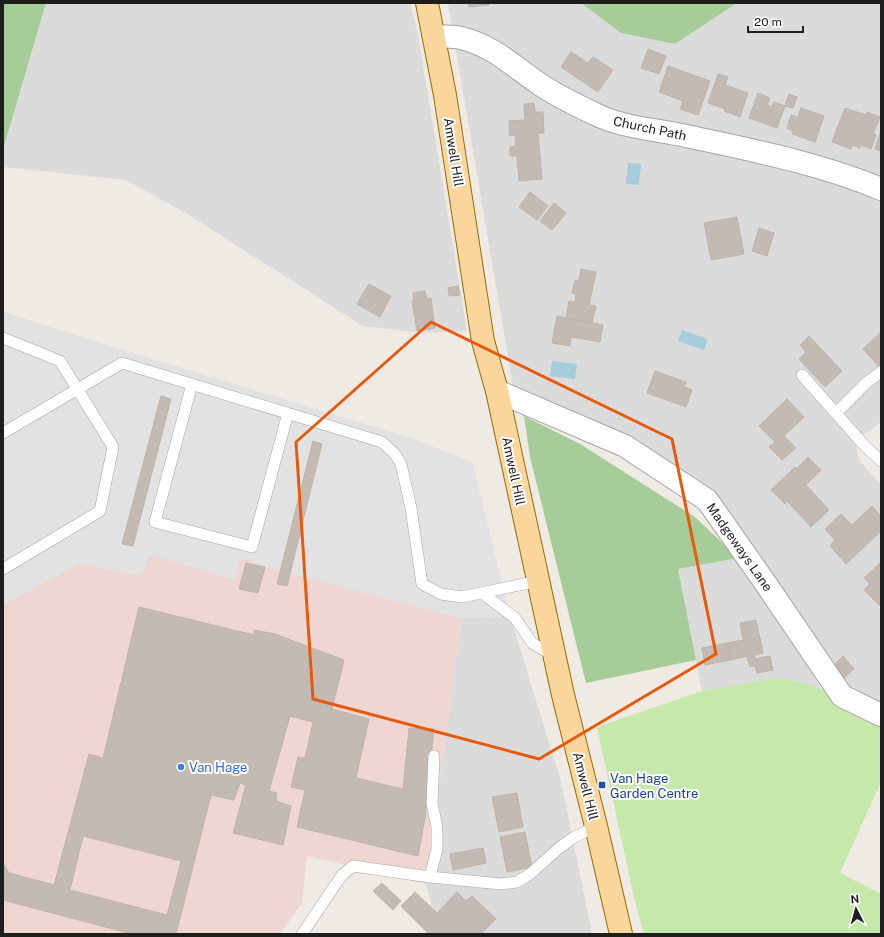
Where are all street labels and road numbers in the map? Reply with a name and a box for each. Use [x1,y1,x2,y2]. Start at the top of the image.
street label: Church Path [612,113,688,144]
street label: Amwell Hill [441,117,466,188]
street label: Amwell Hill [499,436,528,507]
street label: Madgeways Lane [704,500,776,594]
street label: Amwell Hill [570,751,601,822]

